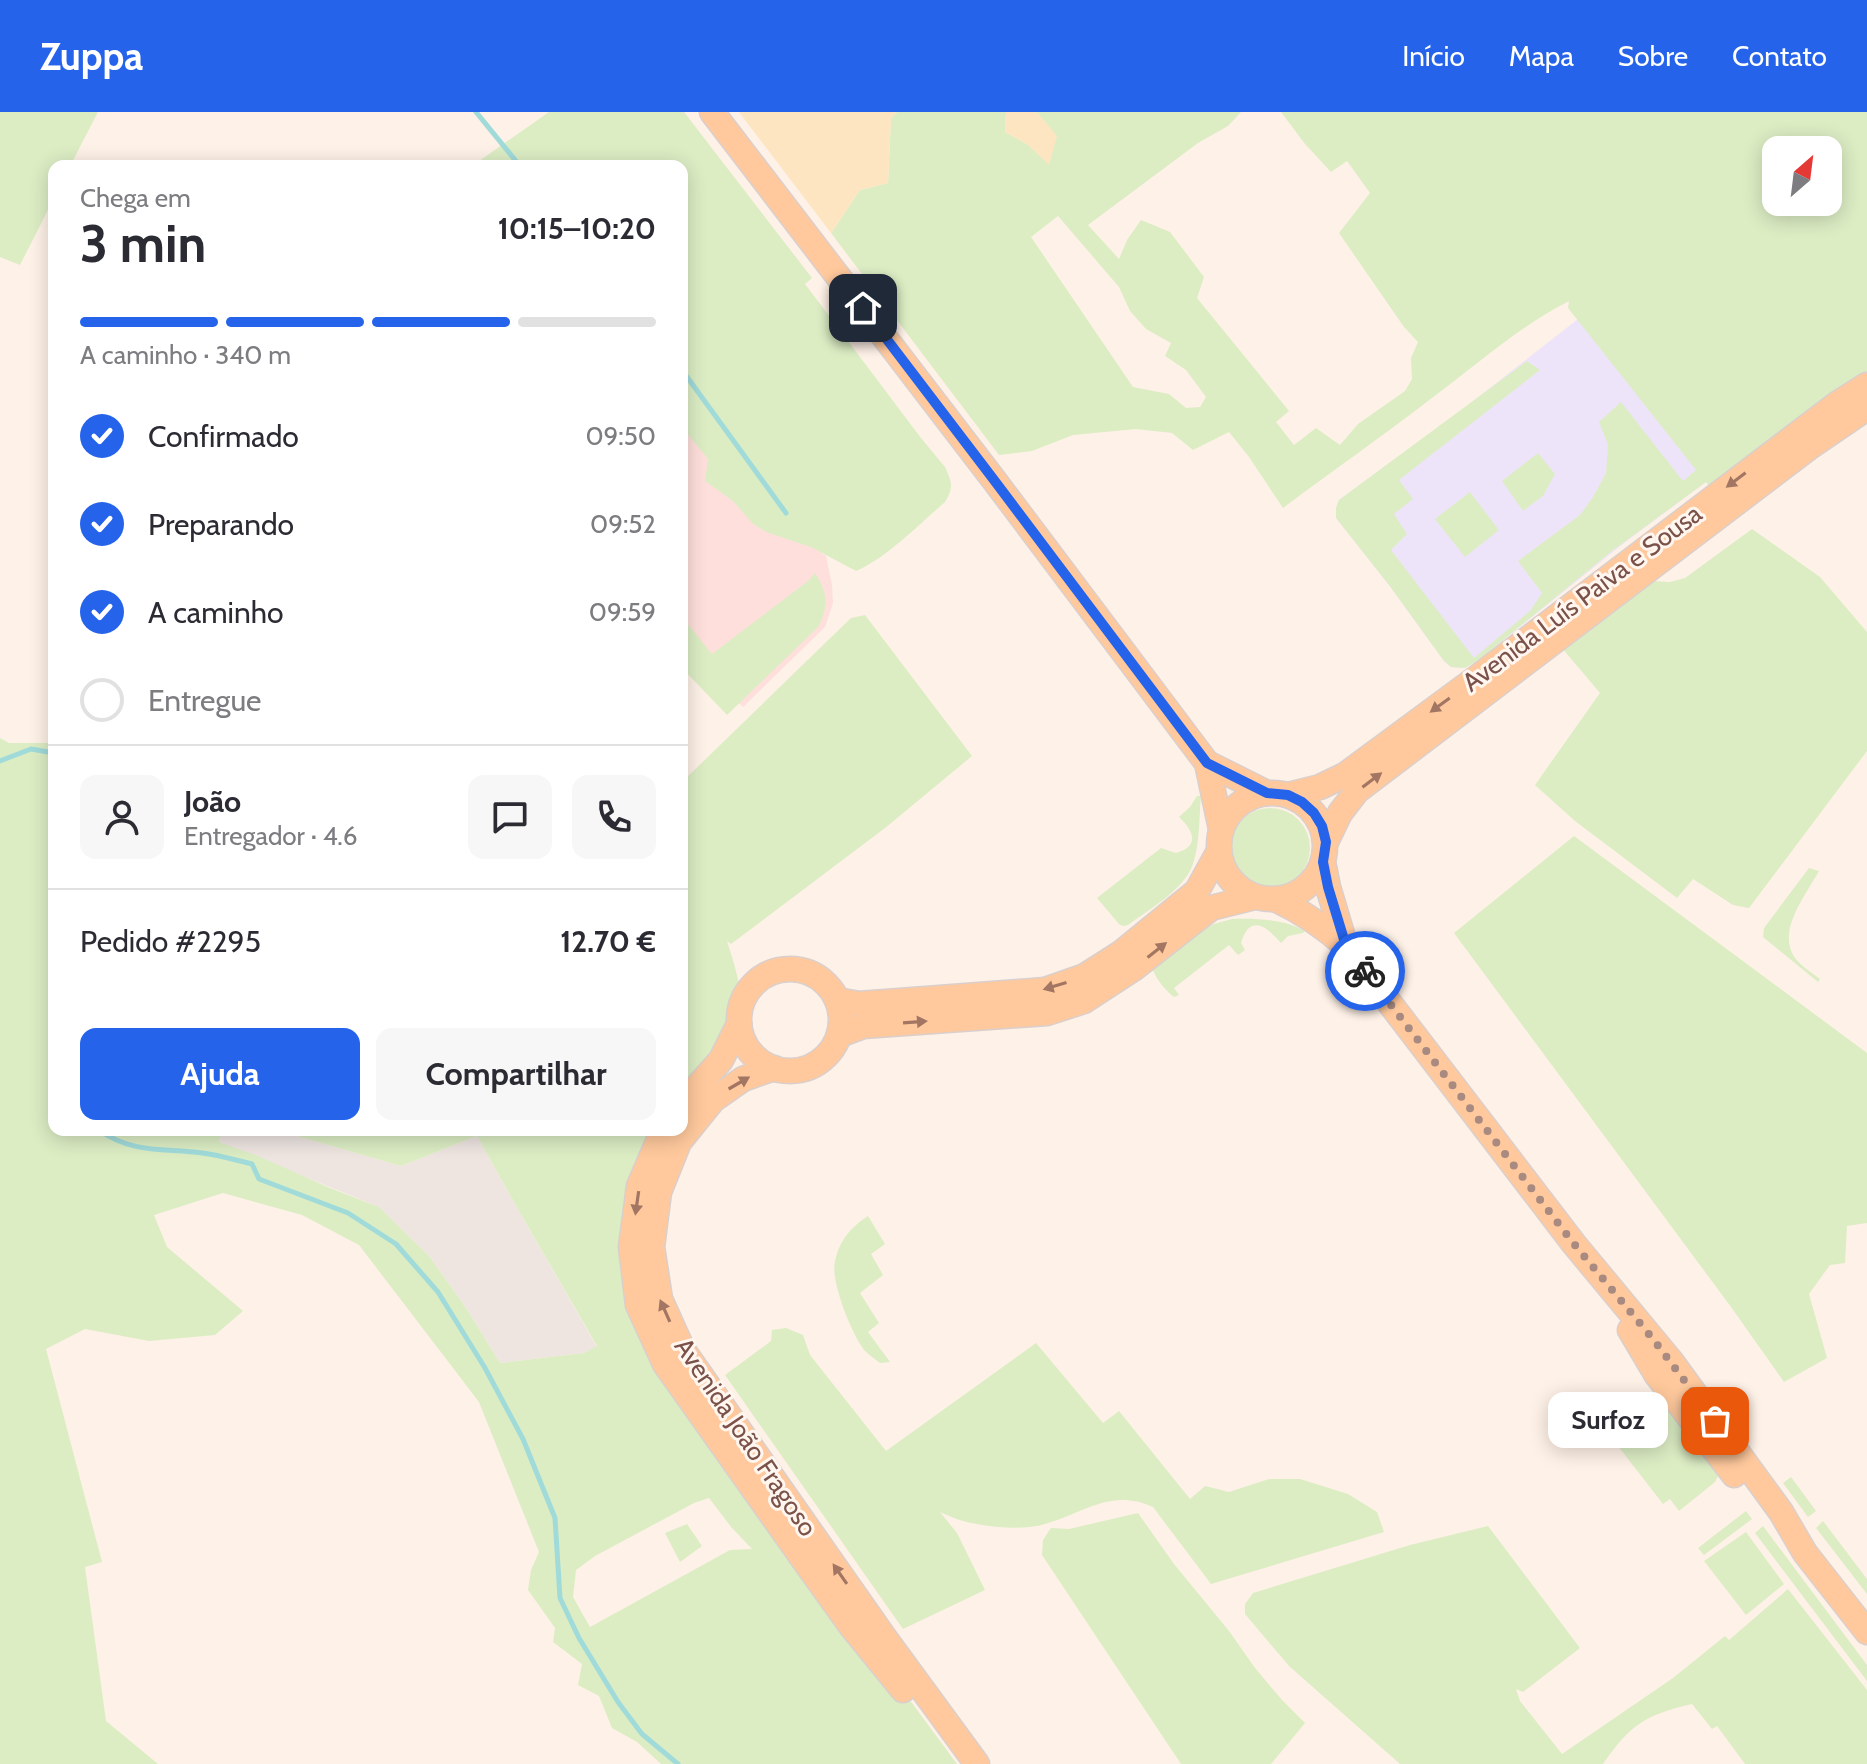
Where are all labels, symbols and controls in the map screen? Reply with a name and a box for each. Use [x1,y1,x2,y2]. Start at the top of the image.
text: Zuppa [40,33,143,80]
text: Início [1402,39,1465,73]
text: Mapa [1509,39,1574,73]
text: Sobre [1618,39,1688,73]
text: Contato [1732,39,1827,73]
north arrow [1762,136,1842,216]
map controls [1762,136,1842,216]
text: Chega em [80,182,191,214]
text: 10:15–10:20 [498,210,656,247]
text: 3 min [80,212,206,275]
pin [829,274,897,342]
icon: home [841,286,885,330]
text: A caminho · 340 m [80,339,291,371]
icon: check [80,414,124,458]
text: Confirmado [148,418,299,455]
text: 09:50 [585,420,656,452]
one-way arrow [1726,472,1747,488]
street label: Avenida Luís Paiva e Sousa [1456,497,1708,698]
icon: check [80,502,124,546]
text: Preparando [148,506,294,543]
text: 09:52 [590,508,656,540]
icon: check [80,590,124,634]
text: A caminho [148,594,283,631]
text: 09:59 [589,596,656,628]
text: Entregue [148,682,261,719]
one-way arrow [1429,696,1450,712]
one-way arrow [1361,773,1382,788]
button: person [80,775,164,859]
button: chat [468,775,552,859]
button: phone [572,775,656,859]
text: João [184,783,241,820]
text: Entregador · 4.6 [184,820,358,852]
text: Pedido #2295 [80,923,261,960]
text: 12.70 € [560,923,656,960]
courier [1325,931,1405,1011]
one-way arrow [1147,943,1167,959]
icon: bike [1343,949,1387,993]
one-way arrow [1043,980,1067,993]
one-way arrow [903,1015,928,1028]
button: Ajuda [80,1028,360,1120]
button: Compartilhar [376,1028,656,1120]
one-way arrow [728,1076,750,1090]
one-way arrow [630,1191,643,1216]
one-way arrow [659,1299,672,1323]
street label: Avenida João Fragoso [668,1332,824,1542]
pin [1681,1387,1749,1455]
callout: Surfoz [1547,1393,1667,1449]
icon: bag [1693,1399,1737,1443]
text: Surfoz [1571,1404,1645,1436]
one-way arrow [833,1563,848,1584]

